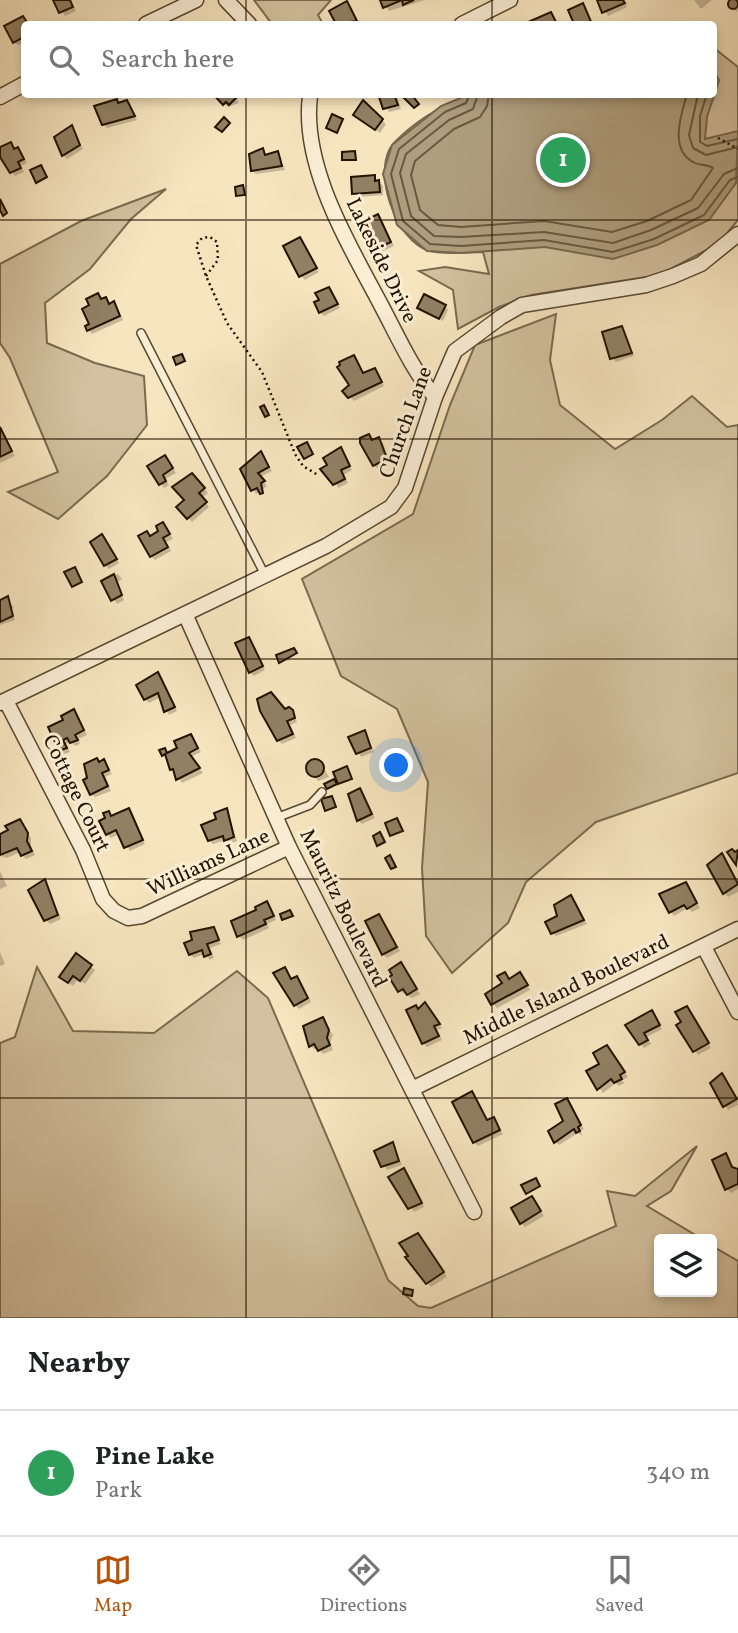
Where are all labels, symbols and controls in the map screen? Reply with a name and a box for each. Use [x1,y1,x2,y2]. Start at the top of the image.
search box [21,21,717,98]
icon: search [45,41,83,79]
text: Search here [101,42,234,78]
pin: 1 [540,134,586,186]
street label: Lakeside Drive [338,193,423,328]
street label: Church Lane [373,362,440,483]
street label: Cottage Court [35,730,117,857]
your location [379,748,413,782]
street label: Williams Lane [142,822,275,905]
street label: Mauritz Boulevard [292,824,394,993]
street label: Middle Island Boulevard [459,928,675,1053]
map controls [654,1234,717,1297]
button: layers [654,1234,717,1297]
text: Nearby [28,1343,130,1385]
text: Pine Lake [95,1439,215,1475]
text: 1 [46,1457,56,1489]
text: 340 m [646,1457,710,1489]
text: Park [95,1475,142,1507]
tab: Map [94,1551,132,1619]
tab: Directions [320,1551,407,1619]
tab: Saved [595,1551,644,1619]

